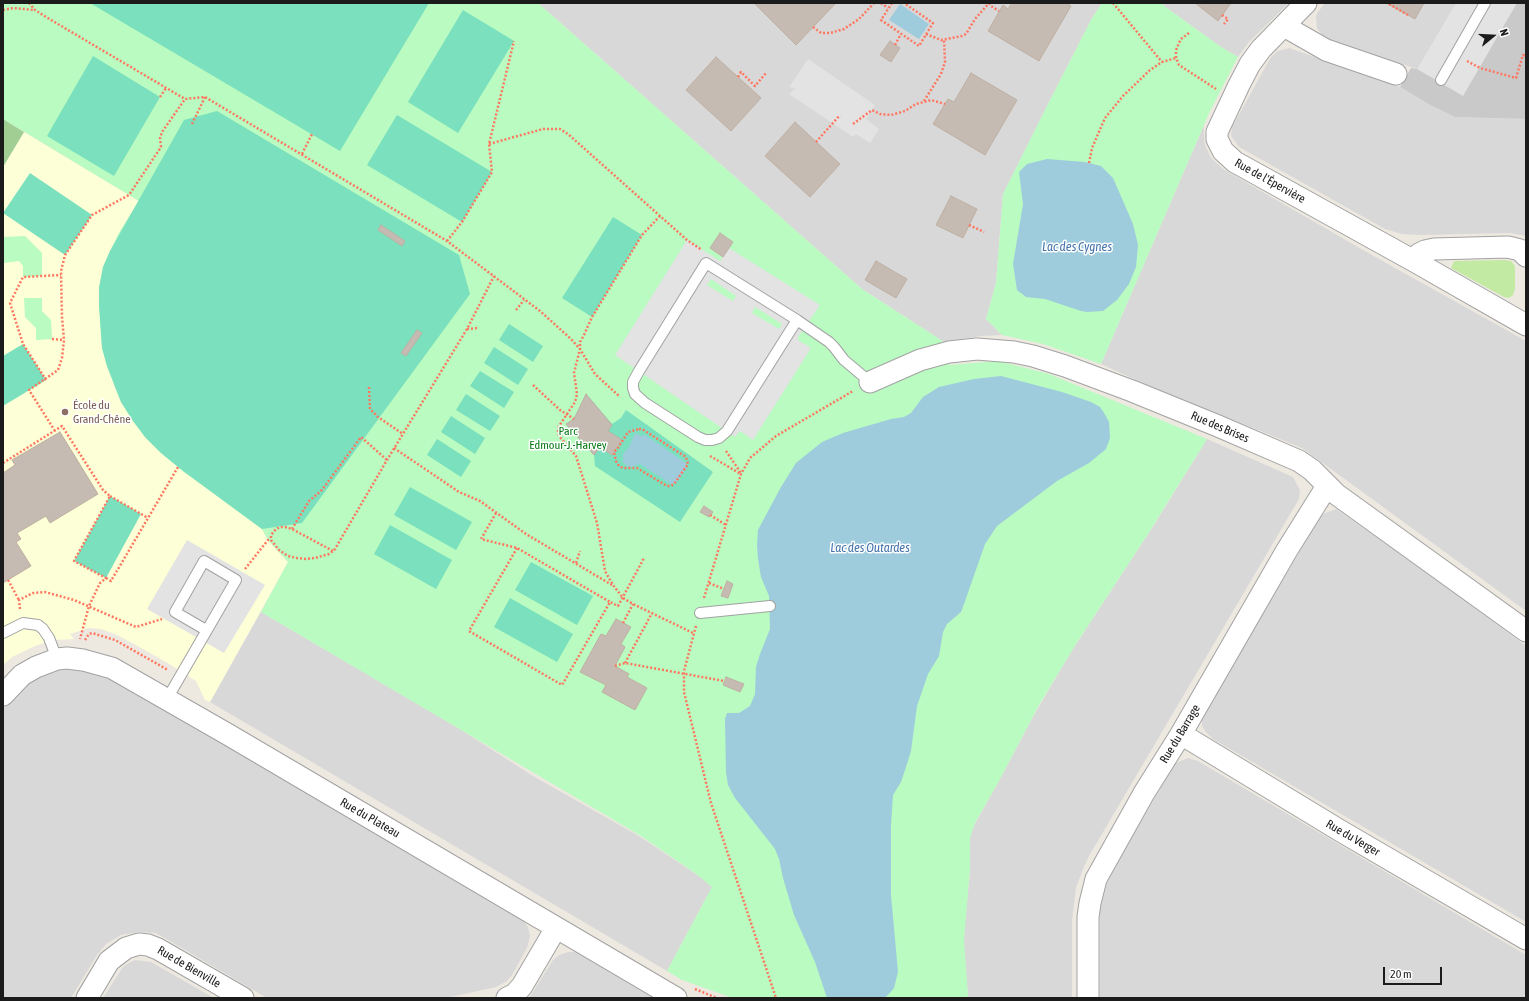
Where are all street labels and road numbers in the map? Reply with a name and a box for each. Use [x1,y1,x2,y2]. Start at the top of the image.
street label: Rue de l'Épervière [1232,156,1308,206]
street label: Rue des Brises [1189,408,1251,446]
street label: Rue du Barrage [1157,702,1203,766]
street label: Rue du Plateau [337,795,403,841]
street label: Rue du Verger [1323,817,1383,859]
street label: Rue de Bienville [155,943,223,991]

